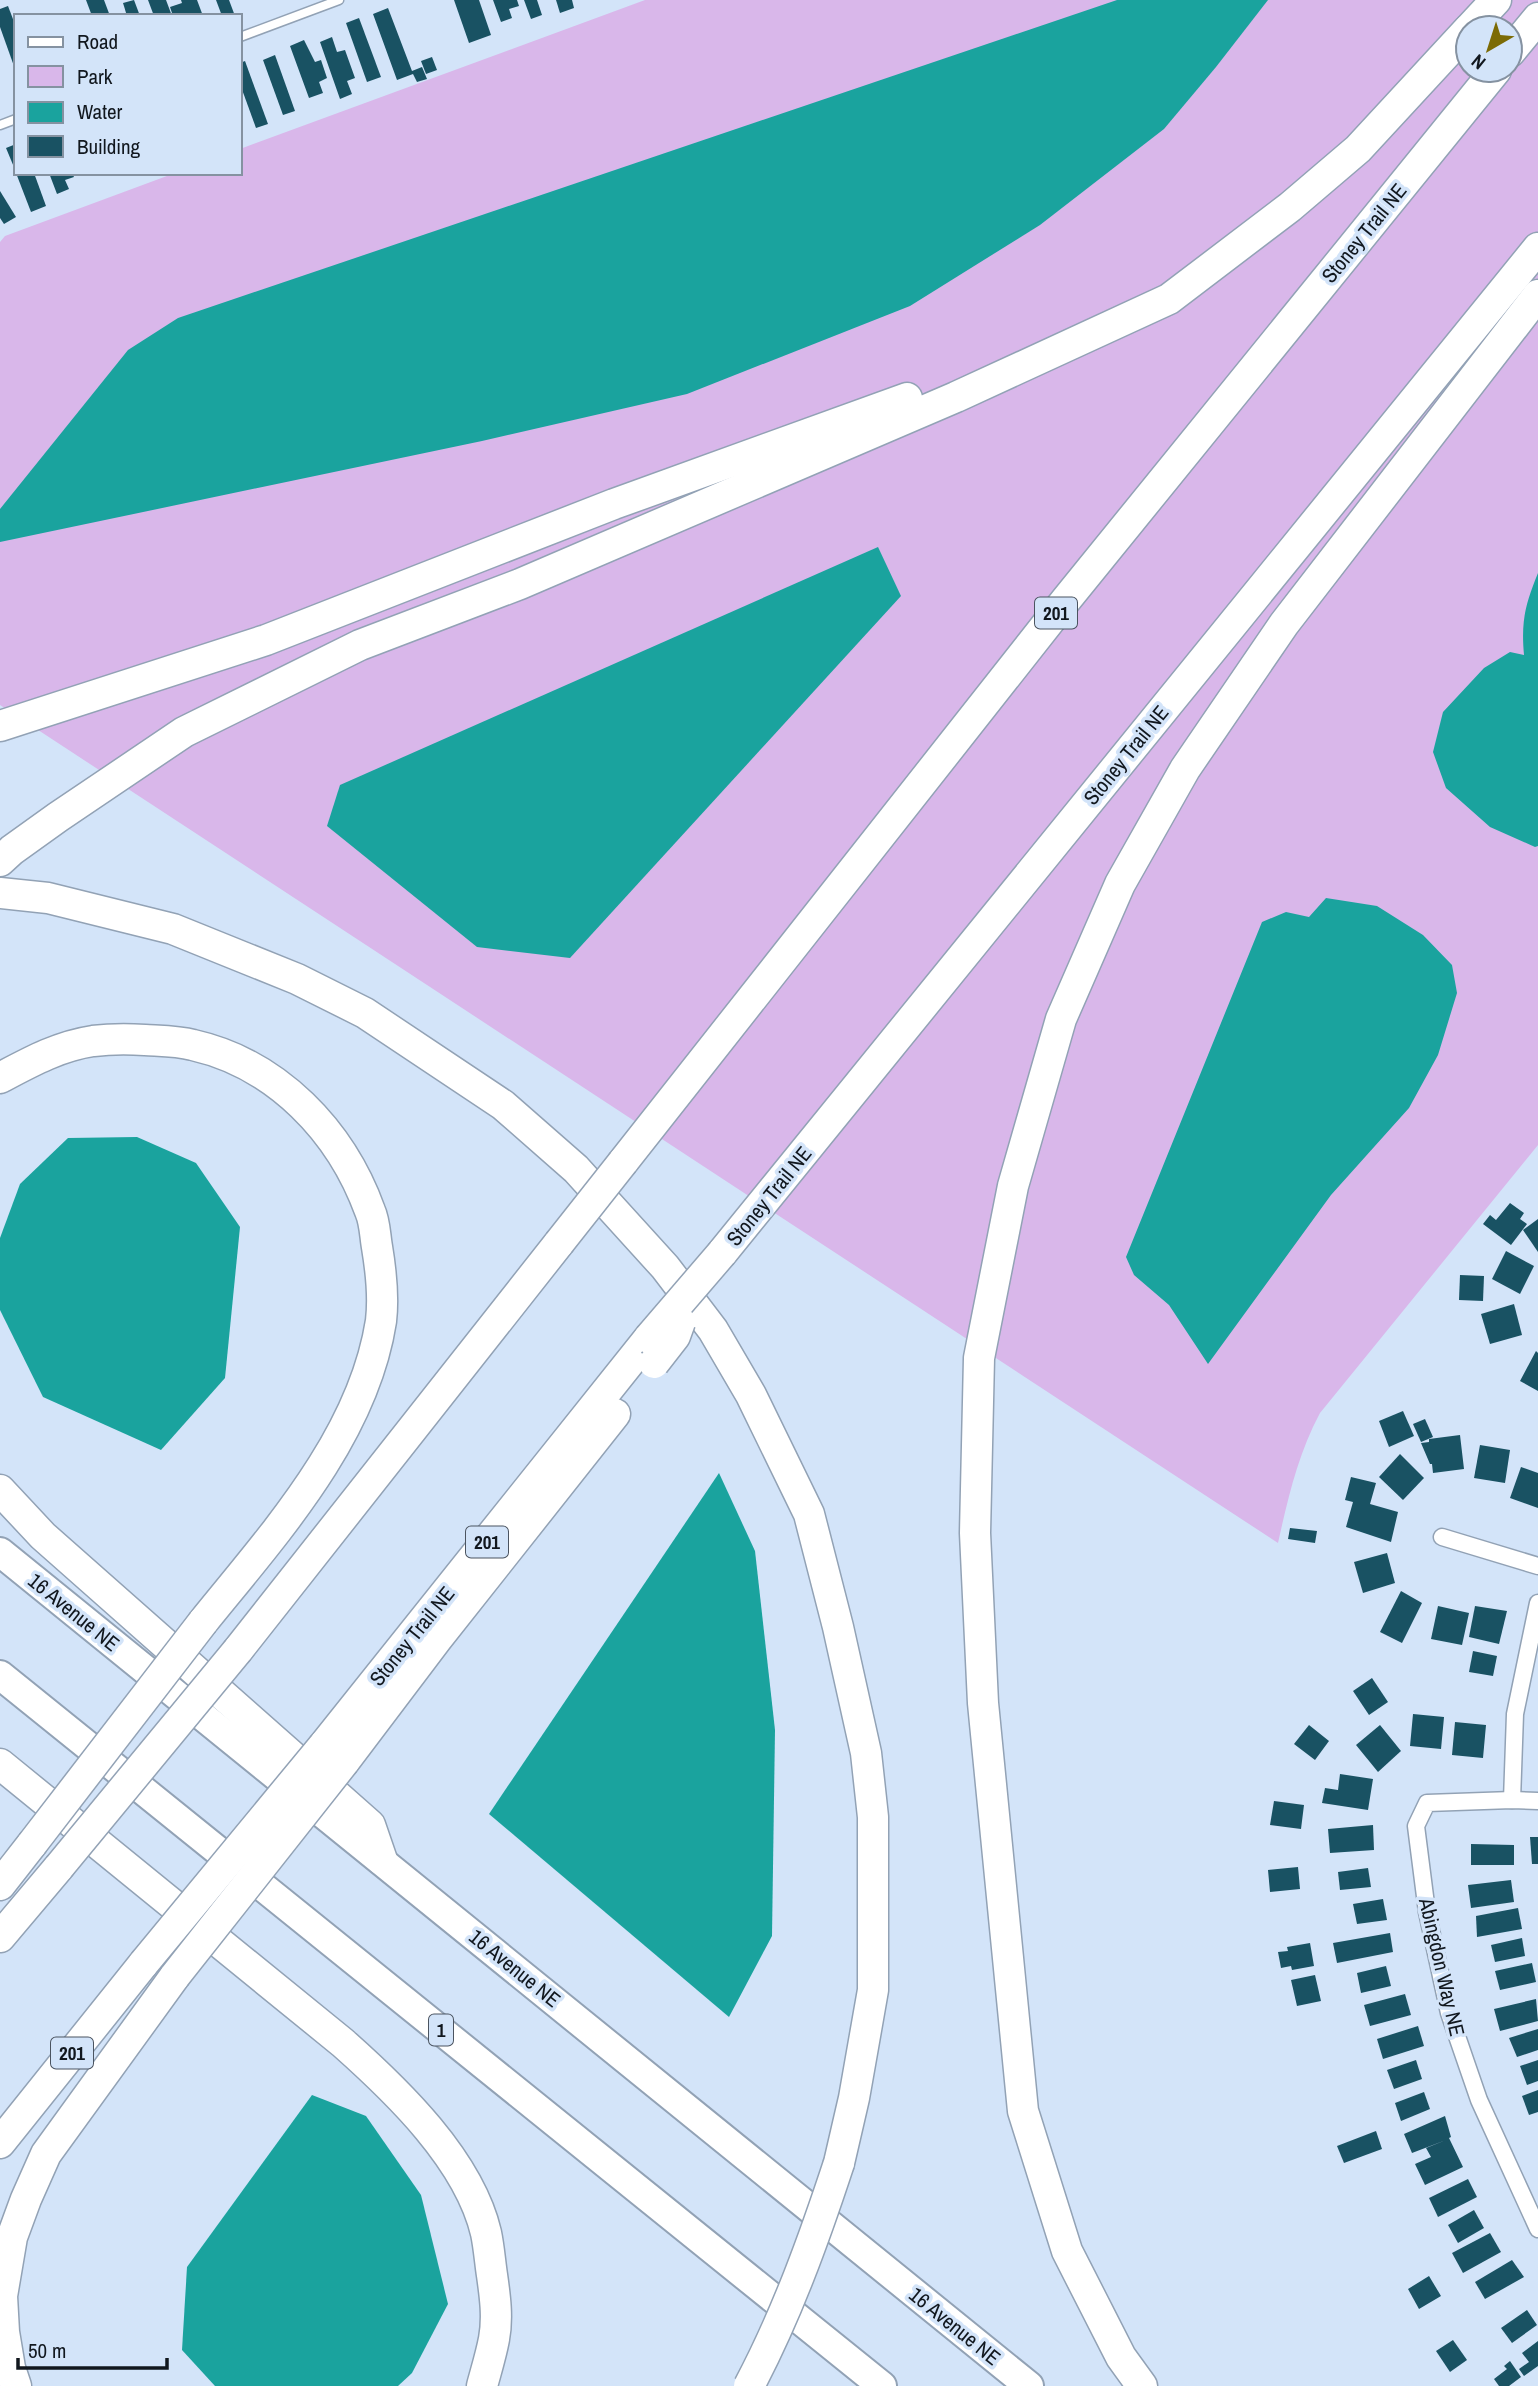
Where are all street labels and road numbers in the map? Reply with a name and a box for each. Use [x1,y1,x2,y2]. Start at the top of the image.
street label: Stoney Trail NE [1315,177,1413,289]
road number: 201 [1035,598,1077,628]
street label: Stoney Trail NE [1077,699,1175,811]
street label: Stoney Trail NE [720,1140,818,1252]
road number: 201 [466,1526,508,1558]
street label: 16 Avenue NE [22,1566,126,1658]
street label: Stoney Trail NE [363,1580,461,1692]
street label: Abingdon Way NE [1412,1894,1472,2039]
street label: 16 Avenue NE [463,1922,567,2014]
road number: 1 [429,2014,453,2046]
road number: 201 [51,2038,93,2068]
street label: 16 Avenue NE [903,2280,1007,2372]

